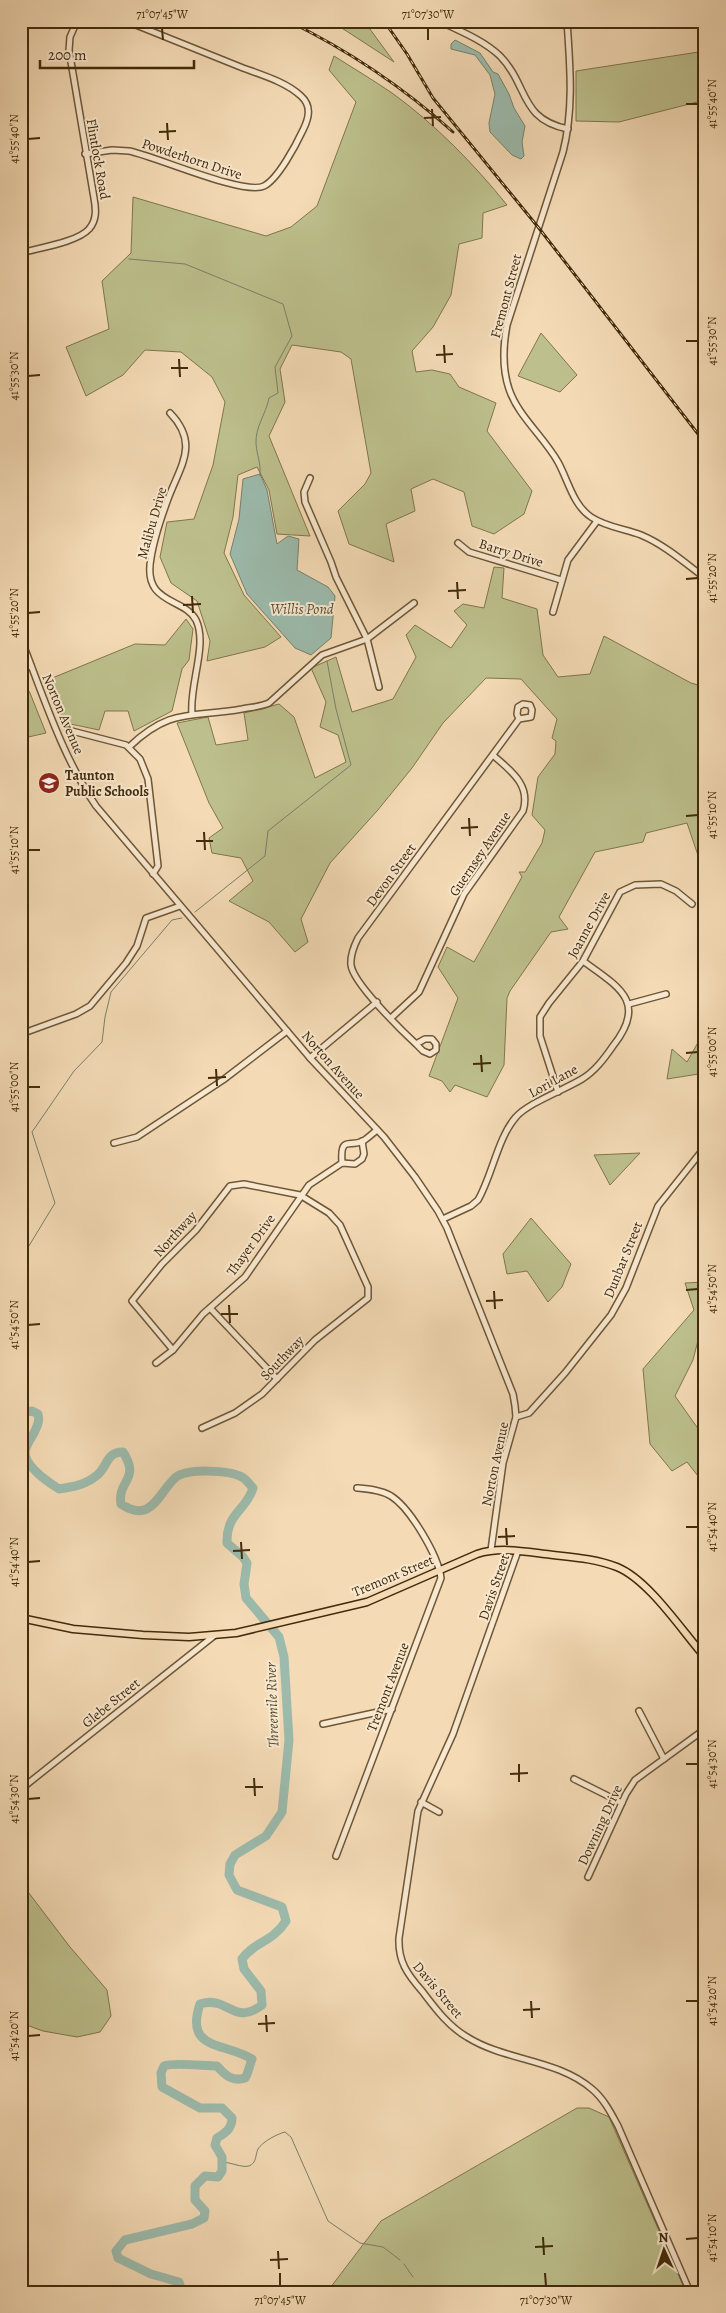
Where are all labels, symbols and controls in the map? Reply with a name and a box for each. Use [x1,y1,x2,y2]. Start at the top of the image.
text: 71°07'45"W [136,6,189,22]
text: 71°07'30"W [402,6,455,22]
scale bar [40,38,194,70]
text: 200 m [48,45,87,65]
text: 41°55'40"N [704,79,720,129]
text: 41°55'40"N [6,114,22,164]
street label: Flintlock Road [82,117,115,202]
street label: Powderhorn Drive [139,134,245,184]
street label: Fremont Street [486,251,526,340]
text: 41°55'30"N [704,316,720,366]
text: 41°55'30"N [6,351,22,401]
street label: Malibu Drive [133,485,171,561]
street label: Barry Drive [477,534,545,572]
text: 41°55'20"N [704,553,720,603]
text: 41°55'20"N [6,588,22,638]
water label: Willis Pond [270,599,334,619]
street label: Norton Avenue [37,671,89,757]
place label: Taunton Public Schools [65,766,149,801]
school or university icon: Taunton Public Schools [37,771,61,795]
text: 41°55'10"N [704,790,720,839]
street label: Guernsey Avenue [445,808,515,900]
text: 41°55'10"N [6,825,22,874]
street label: Devon Street [362,839,421,911]
street label: Joanne Drive [563,888,615,962]
text: 41°55'00"N [704,1026,720,1077]
street label: Norton Avenue [297,1027,369,1103]
street label: Lori Lane [525,1060,581,1102]
text: 41°55'00"N [6,1061,22,1112]
street label: Northway [149,1206,201,1261]
street label: Thayer Drive [222,1210,280,1280]
street label: Dunbar Street [599,1218,647,1301]
text: 41°54'50"N [704,1264,720,1314]
text: 41°54'50"N [6,1300,22,1350]
street label: Southway [256,1331,309,1385]
street label: Norton Avenue [477,1420,513,1508]
text: 41°54'40"N [704,1502,720,1552]
text: 41°54'40"N [6,1537,22,1587]
street label: Tremont Street [349,1550,437,1602]
street label: Davis Street [474,1551,514,1623]
street label: Tremont Avenue [362,1640,414,1734]
water label: Threemile River [260,1661,283,1748]
street label: Glebe Street [78,1674,144,1732]
text: 41°54'30"N [704,1739,720,1789]
text: 41°54'30"N [6,1774,22,1824]
street label: Downing Drive [573,1782,627,1868]
street label: Davis Street [409,1957,468,2023]
text: 41°54'20"N [704,1976,720,2026]
text: 41°54'20"N [6,2011,22,2061]
text: 41°54'10"N [704,2213,720,2262]
north arrow [638,2226,688,2276]
text: N [658,2228,669,2247]
text: 71°07'45"W [254,2292,307,2308]
text: 71°07'30"W [520,2292,573,2308]

